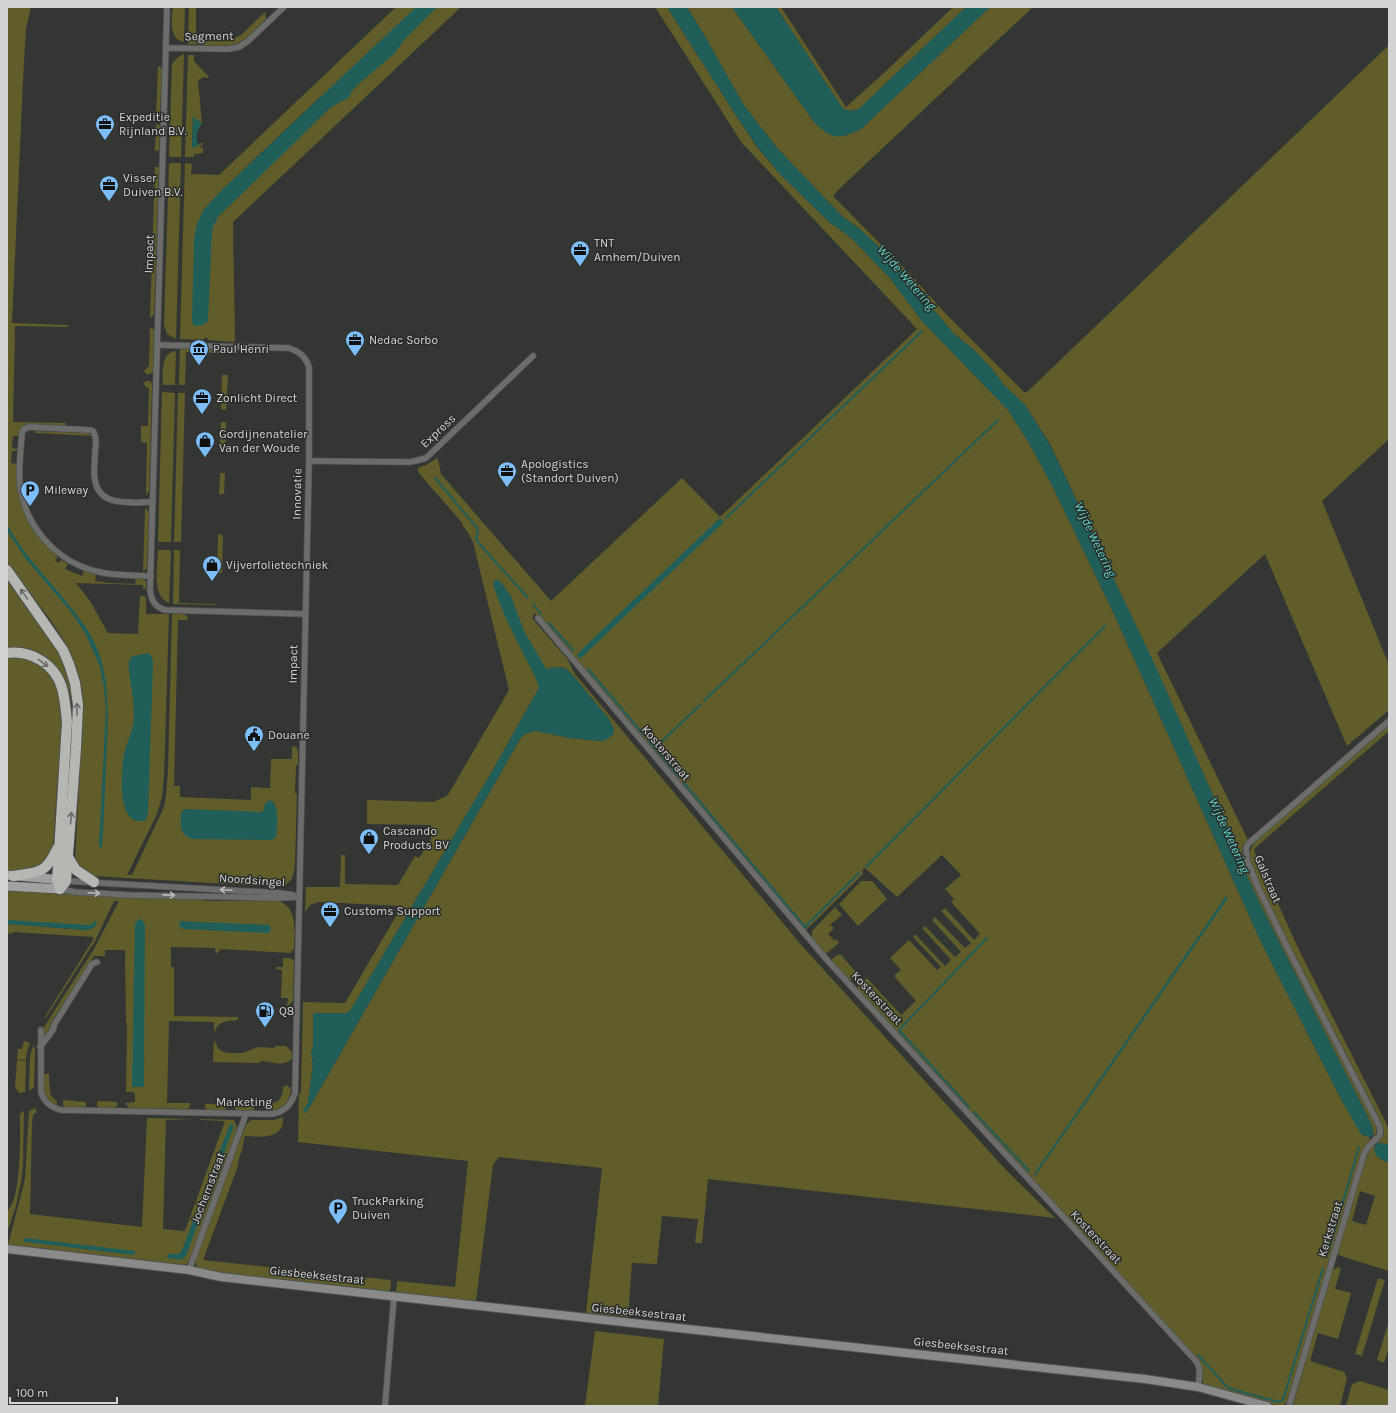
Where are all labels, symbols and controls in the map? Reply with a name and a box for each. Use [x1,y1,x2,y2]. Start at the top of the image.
street label: Segment [184,29,234,43]
place label: Expeditie Rijnland B.V. [119,110,187,138]
office icon: Expeditie Rijnland B.V. [94,113,116,141]
place label: Visser Duiven B.V. [123,171,183,199]
office icon: Visser Duiven B.V. [98,174,120,202]
street label: Impact [141,234,157,274]
place label: TNT Arnhem/Duiven [594,236,680,264]
office icon: TNT Arnhem/Duiven [569,239,591,267]
water label: Wijde Wetering [874,242,940,314]
office icon: Nedac Sorbo [344,329,366,357]
place label: Nedac Sorbo [369,333,438,347]
museum icon: Paul Henri [188,338,210,366]
place label: Paul Henri [213,342,269,356]
office icon: Zonlicht Direct [191,387,213,415]
place label: Zonlicht Direct [216,391,298,405]
street label: Express [417,411,459,451]
place label: Gordijnenatelier Van der Woude [219,427,308,455]
shop icon: Gordijnenatelier Van der Woude [194,430,216,458]
place label: Apologistics (Standort Duiven) [521,457,619,485]
office icon: Apologistics (Standort Duiven) [496,460,518,488]
street label: Innovatie [290,468,304,520]
parking icon: Mileway [19,479,41,507]
place label: Mileway [44,483,89,497]
water label: Wijde Wetering [1072,499,1120,581]
shop icon: Vijverfolietechniek [201,554,223,582]
place label: Vijverfolietechniek [226,558,328,572]
one-way arrow [19,589,28,600]
street label: Impact [286,644,300,684]
one-way arrow [38,658,49,667]
one-way arrow [73,703,81,716]
street label: Kosterstraat [639,722,694,784]
public building icon: Douane [243,724,265,752]
place label: Douane [268,728,310,742]
water label: Wijde Wetering [1206,795,1254,877]
one-way arrow [67,812,75,825]
place label: Cascando Products BV [383,824,449,852]
shop icon: Cascando Products BV [358,827,380,855]
street label: Galstraat [1252,853,1285,905]
street label: Noordsingel [218,871,286,889]
one-way arrow [220,886,233,893]
one-way arrow [87,889,100,897]
one-way arrow [162,891,175,899]
office icon: Customs Support [319,900,341,928]
place label: Customs Support [344,904,441,918]
street label: Kosterstraat [849,968,906,1028]
fuel station icon: Q8 [254,1000,276,1028]
place label: Q8 [279,1004,294,1018]
street label: Marketing [216,1095,272,1109]
street label: Jochemstraat [188,1150,228,1226]
place label: TruckParking Duiven [352,1194,424,1222]
parking icon: TruckParking Duiven [327,1197,349,1225]
street label: Kerkstraat [1315,1199,1345,1259]
street label: Kosterstraat [1068,1207,1125,1267]
street label: Giesbeeksestraat [269,1263,366,1287]
street label: Giesbeeksestraat [591,1300,688,1324]
street label: Giesbeeksestraat [913,1334,1010,1358]
scale bar [10,1379,117,1405]
text: 100 m [16,1386,48,1400]

